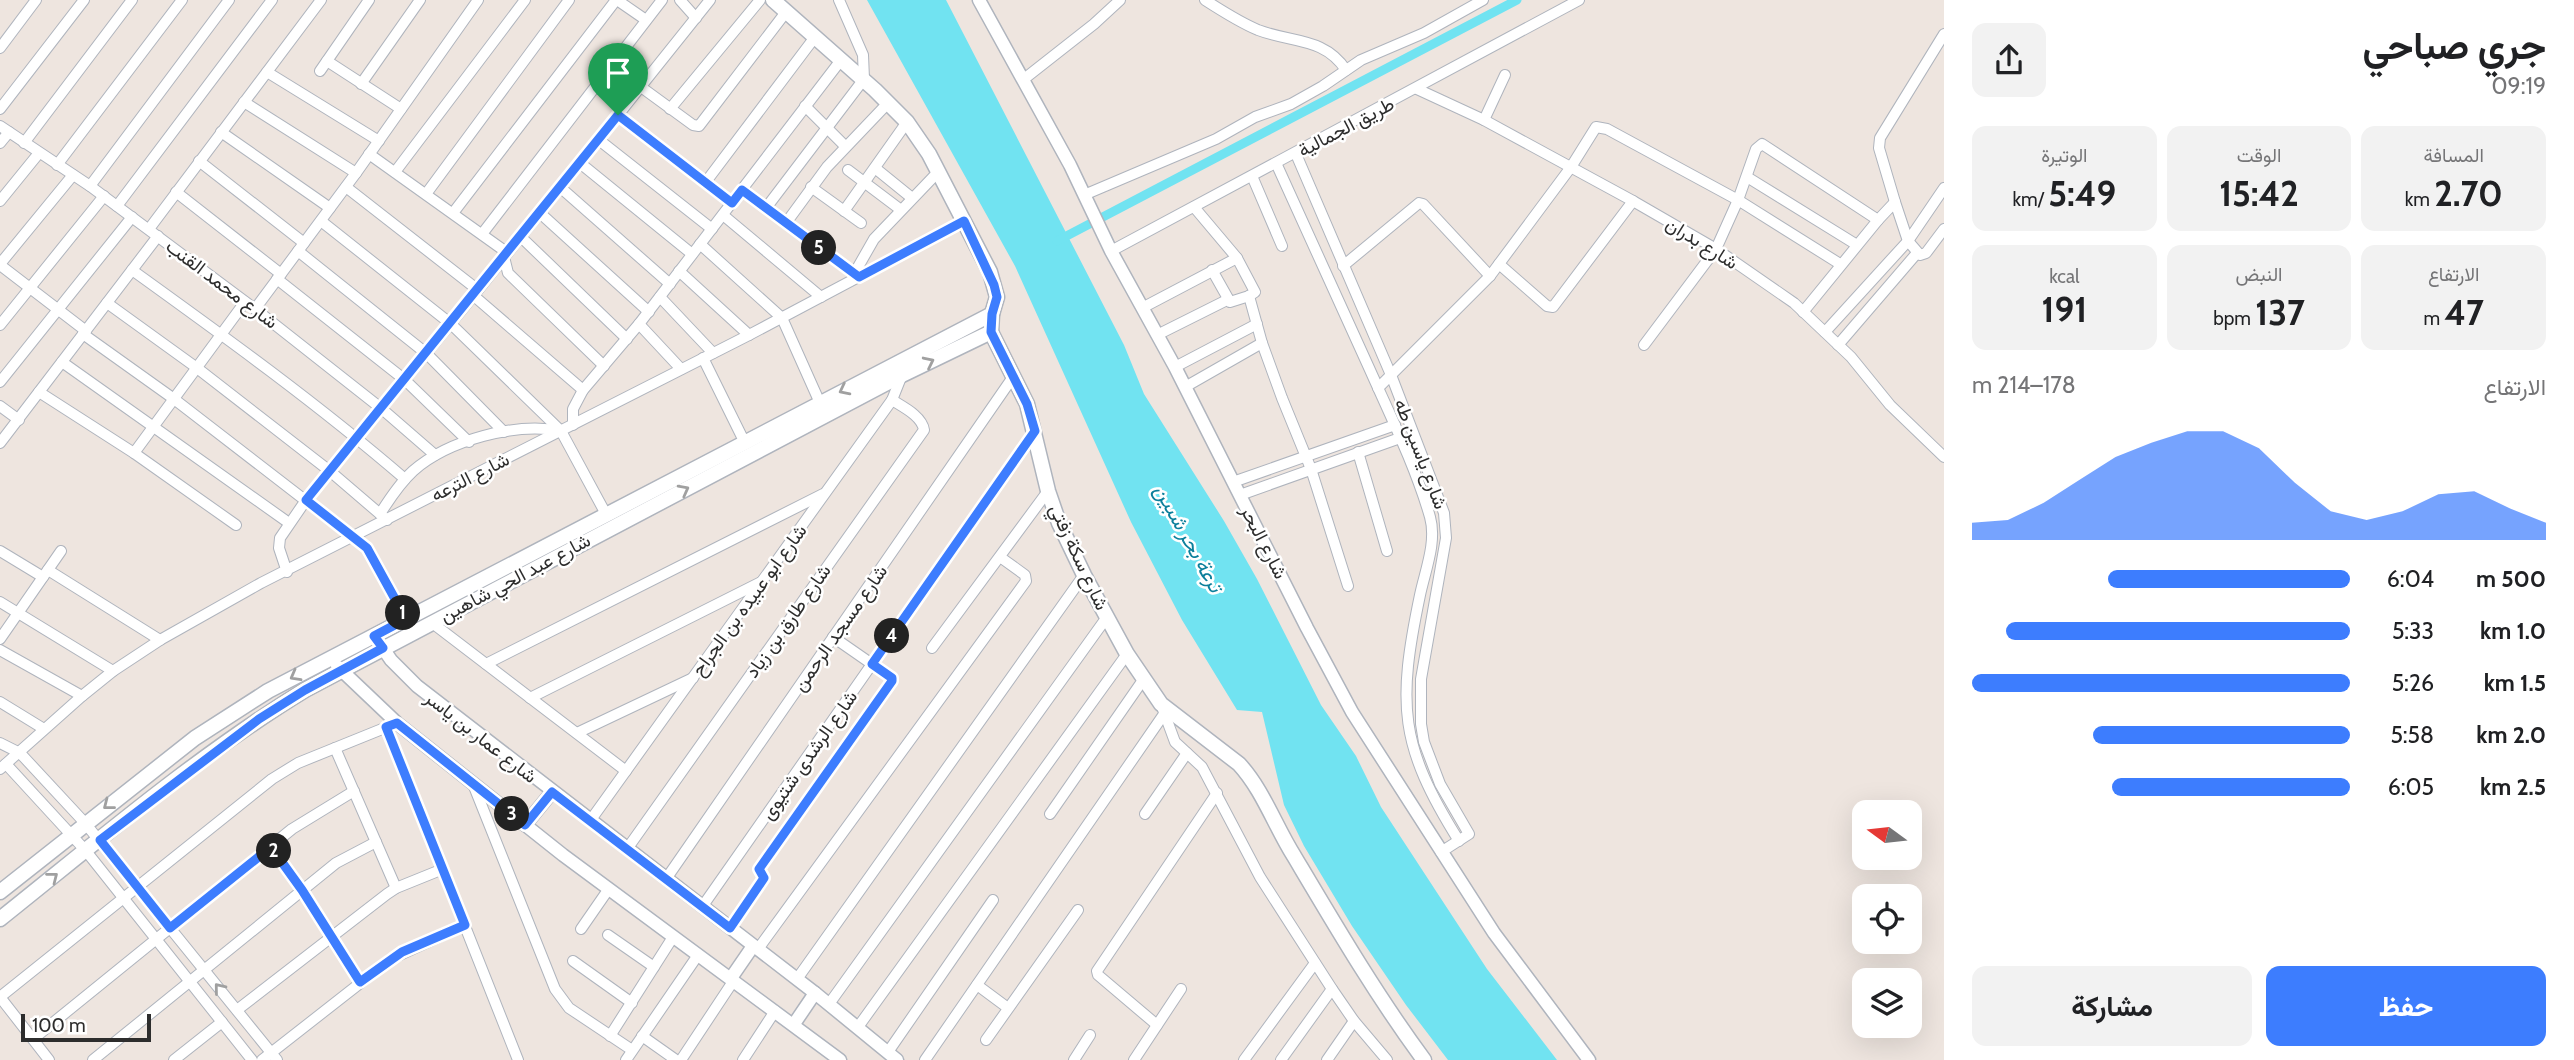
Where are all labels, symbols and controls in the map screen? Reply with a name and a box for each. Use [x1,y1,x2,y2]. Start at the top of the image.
text: جري صباحي [2362,22,2546,69]
button: share [1972,23,2046,97]
pin [588,43,648,115]
icon: arrive [599,54,637,92]
text: 09:19 [2492,72,2546,100]
street label: طريق الجمالية [1294,92,1398,162]
text: الوتيرة [2041,144,2088,167]
text: الوقت [2237,144,2281,167]
text: المسافة [2424,144,2484,167]
text: 5:49 [2048,172,2116,215]
text: 15:42 [2219,172,2299,215]
text: 2.70 [2434,172,2503,215]
text: /km [2013,188,2048,211]
text: km [2405,188,2434,211]
street label: شارع بدران [1661,212,1742,275]
pin: 5 [802,230,836,266]
street label: شارع محمد القنب [161,234,283,334]
text: 5 [813,236,824,259]
text: النبض [2236,263,2283,286]
text: الارتفاع [2428,263,2479,286]
text: kcal [2049,265,2080,288]
text: 191 [2042,288,2087,331]
text: 137 [2255,291,2305,334]
text: 47 [2444,291,2484,334]
text: bpm [2213,307,2255,330]
text: m [2423,307,2444,330]
one-way arrow [922,356,934,370]
text: 178–214 m [1972,371,2076,399]
text: الارتفاع [2484,373,2546,401]
one-way arrow [839,382,851,396]
street label: شارع ياسين طه [1389,396,1453,513]
street label: شارع الترعه [427,447,513,507]
water label: ترعة بحر شبين [1148,480,1230,599]
one-way arrow [677,484,689,498]
street label: شارع سكة زفتي [1041,500,1114,615]
street label: شارع البحر [1234,501,1292,583]
street label: شارع ابو عبيده بن الجراح [686,520,812,681]
street label: شارع عبد الحي شاهين [436,529,596,631]
street label: شارع طارق بن زياد [740,560,836,683]
street label: شارع مسجد الرحمن [788,560,893,696]
text: 6:04 [2387,565,2434,593]
text: 500 m [2476,565,2546,593]
pin: 1 [386,596,420,630]
text: 1 [399,601,406,624]
text: 5:33 [2392,617,2434,645]
text: 1.0 km [2480,617,2546,645]
pin: 4 [874,618,910,654]
text: 4 [886,624,897,647]
one-way arrow [289,668,302,681]
text: 5:26 [2392,669,2434,697]
text: 1.5 km [2484,669,2546,697]
street label: شارع عمار بن ياسر [419,686,542,789]
street label: شارع الرشدى شتيوى [756,686,863,825]
text: 5:58 [2390,721,2434,749]
text: 2.0 km [2476,721,2546,749]
text: 6:05 [2388,773,2434,801]
text: 2.5 km [2480,773,2546,801]
pin: 3 [494,796,530,832]
one-way arrow [103,797,115,810]
north arrow [1852,800,1922,870]
map controls [1852,800,1922,1038]
text: 3 [506,802,517,825]
pin: 2 [256,834,292,868]
text: 2 [268,839,279,862]
one-way arrow [46,872,58,885]
button: locate [1852,884,1922,954]
button: مشاركة [1972,966,2252,1046]
button: حفظ [2266,966,2546,1046]
button: layers [1852,968,1922,1038]
one-way arrow [215,983,227,996]
scale bar [21,1011,150,1043]
text: 100 m [32,1014,86,1037]

